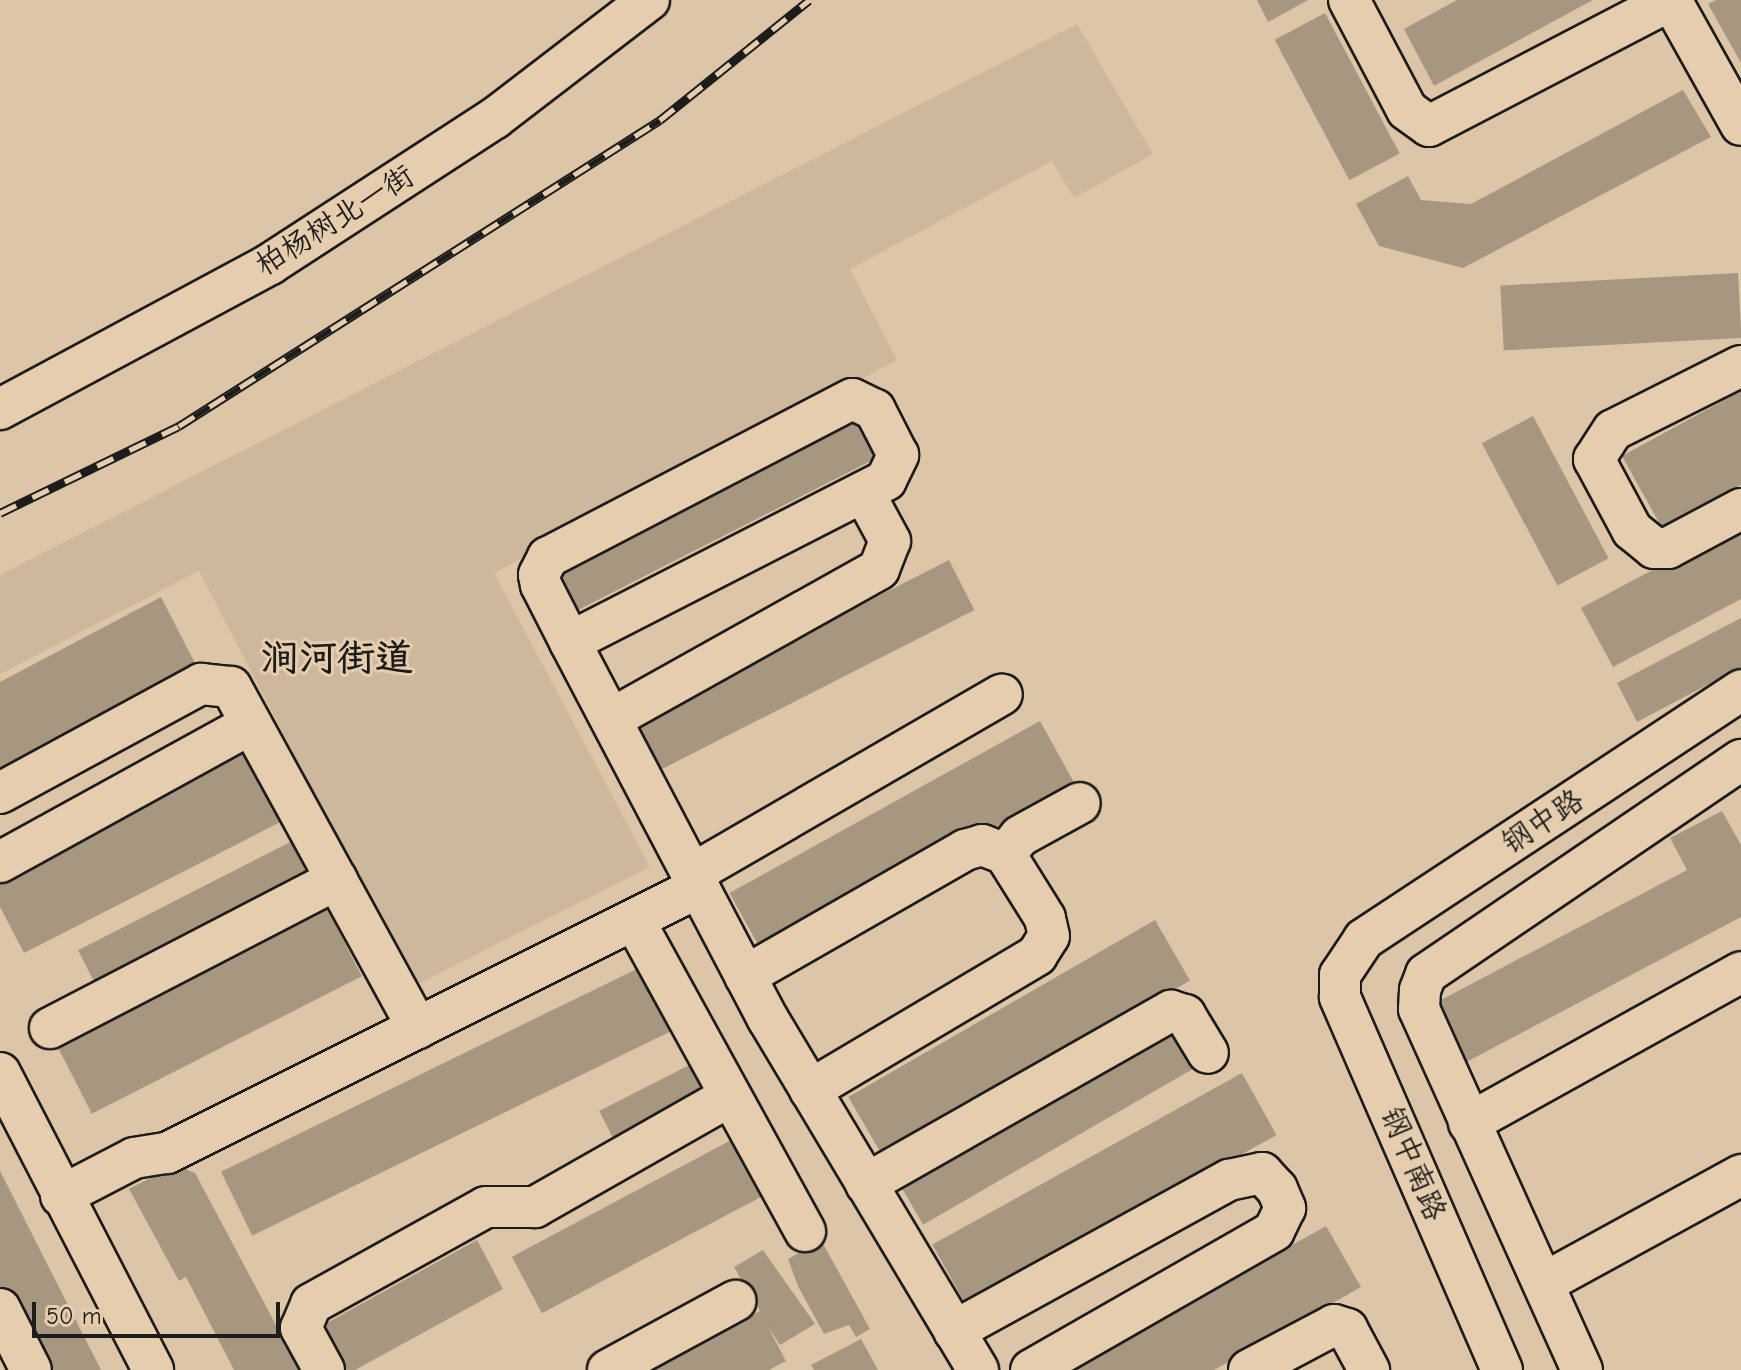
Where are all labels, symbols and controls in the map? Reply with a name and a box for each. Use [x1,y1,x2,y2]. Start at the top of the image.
street label: 柏杨树北一街 [249,158,421,284]
district label: 涧河街道 [261,636,413,682]
street label: 钢中路 [1495,782,1591,862]
street label: 钢中南路 [1373,1102,1453,1226]
scale bar [36,1286,284,1336]
text: 50 m [46,1302,102,1330]

